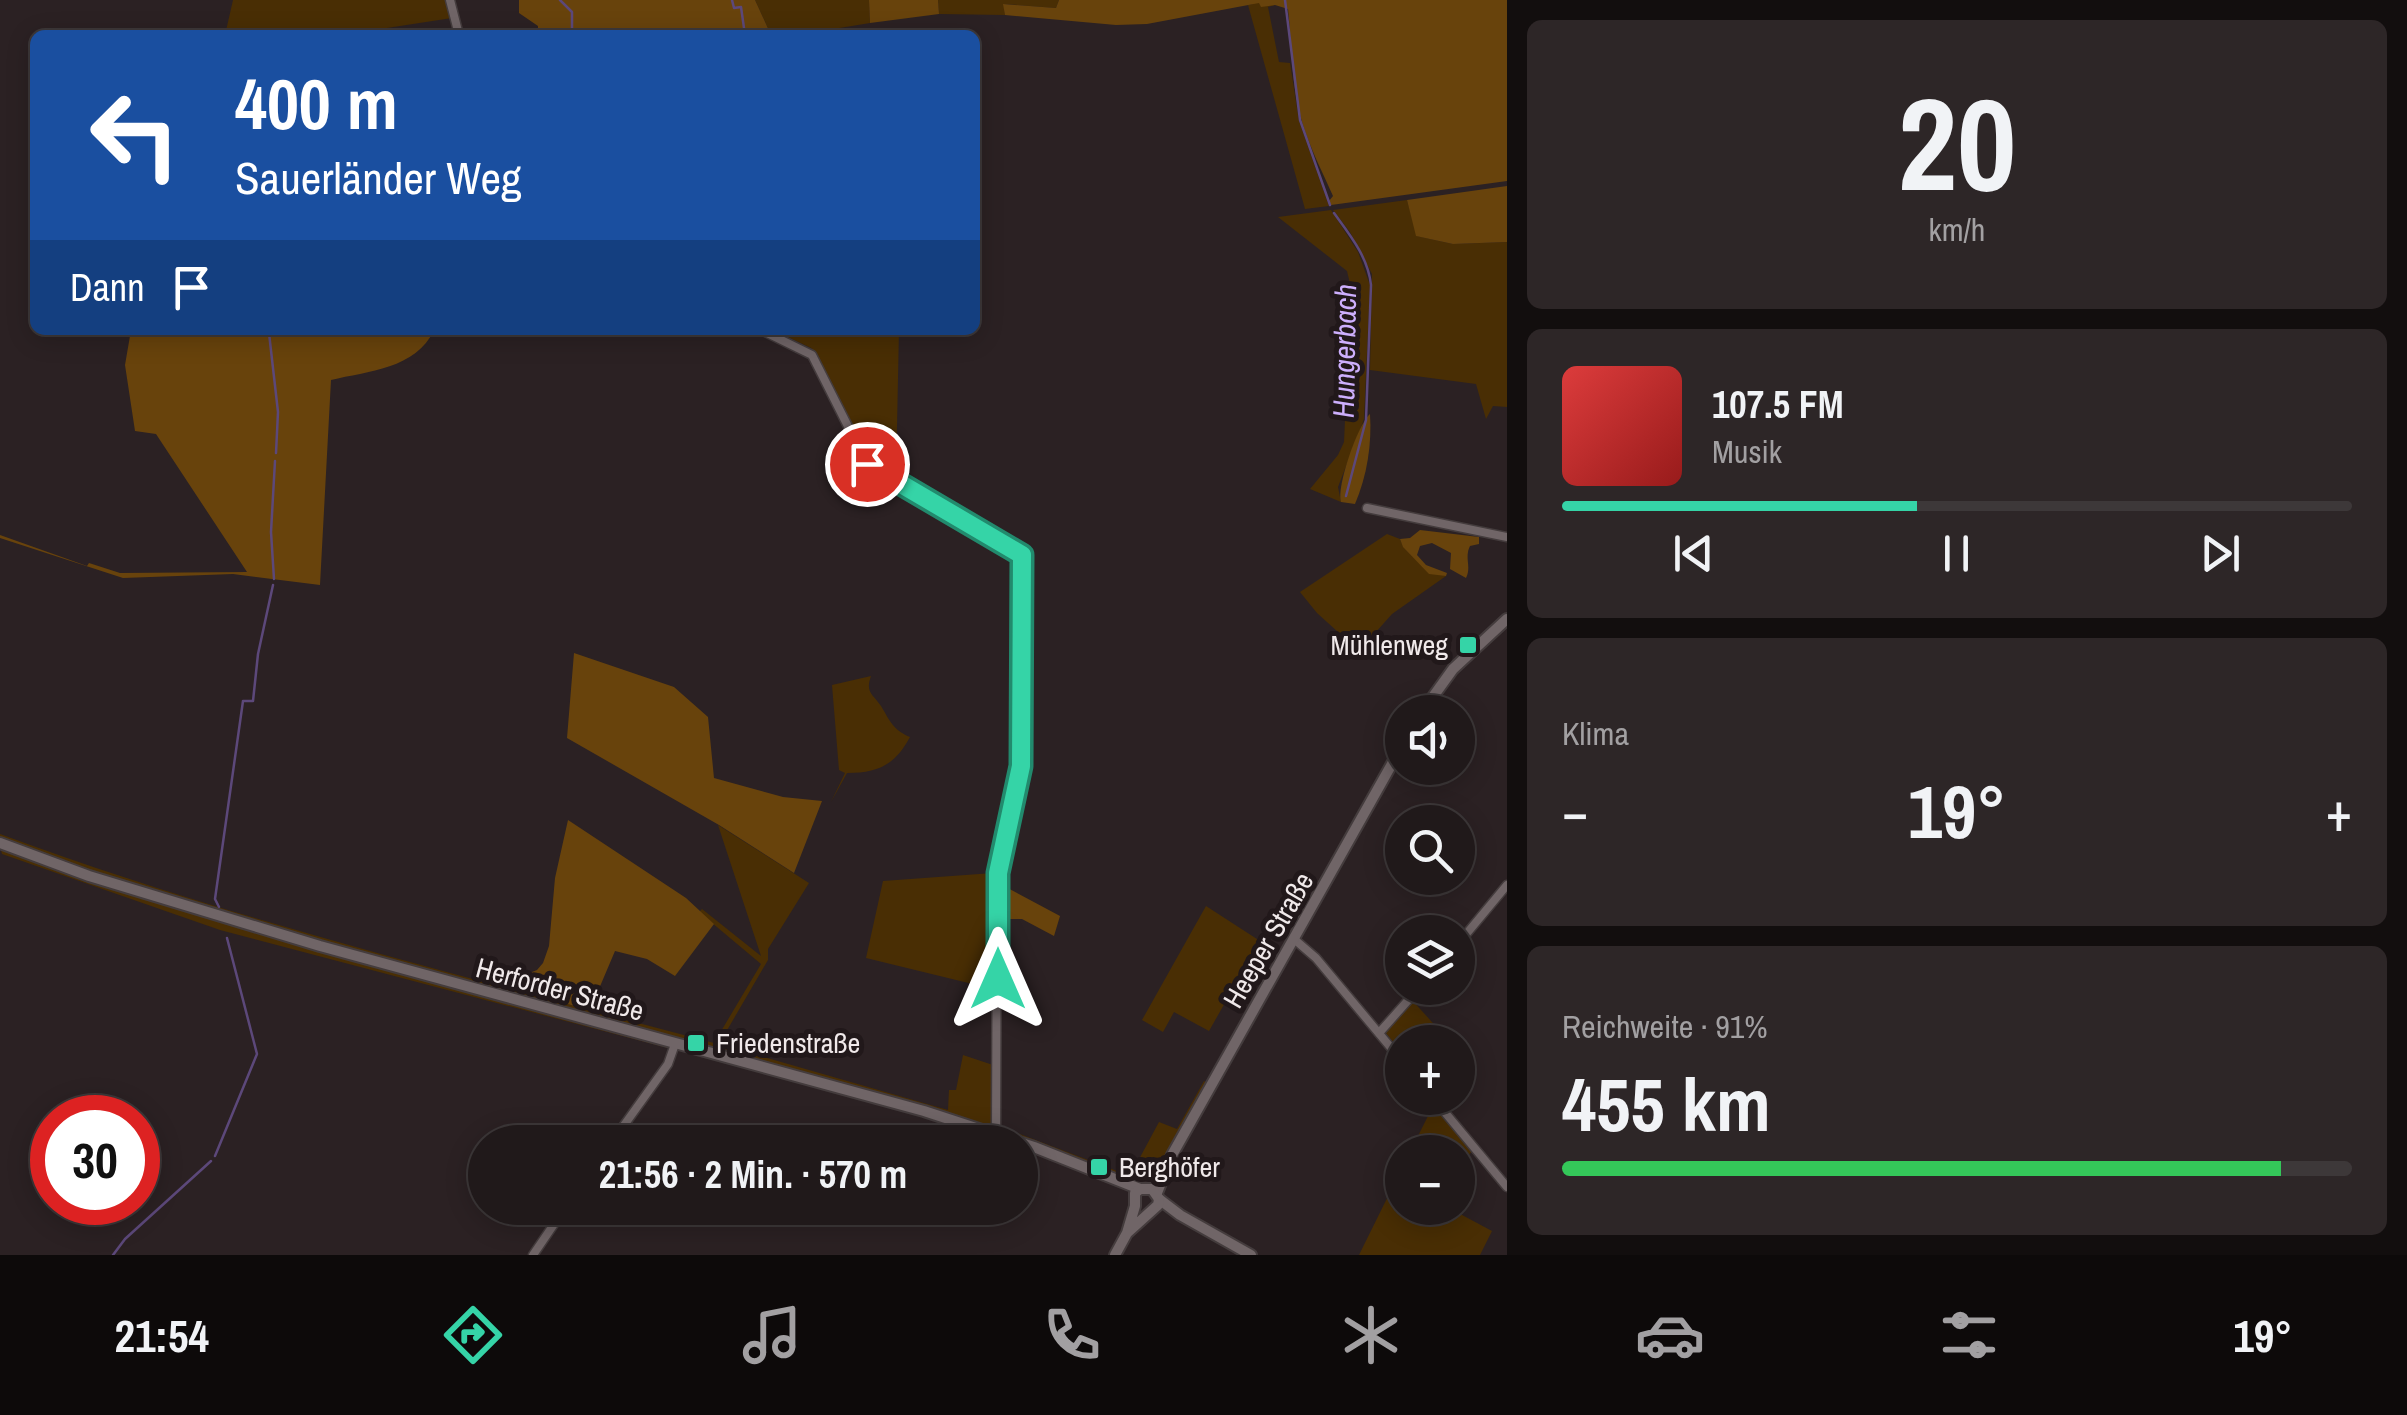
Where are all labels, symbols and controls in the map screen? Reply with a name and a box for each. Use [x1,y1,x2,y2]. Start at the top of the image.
text: 20 [1898,55,2016,231]
text: 400 m [235,57,398,151]
icon: left [70,70,200,200]
text: Sauerländer Weg [235,147,522,208]
text: km/h [1929,208,1985,251]
icon: arrive [164,260,219,315]
text: Dann [70,262,144,313]
water label: Hungerbach [1323,284,1365,418]
text: 107.5 FM [1712,379,1844,430]
pin [825,422,910,507]
text: Musik [1712,430,1782,473]
icon: arrive [840,437,895,492]
icon: previous [1666,526,1721,581]
icon: pause [1929,526,1984,581]
icon: next [2193,526,2248,581]
place label: Mühlenweg [1331,626,1448,664]
marker: Mühlenweg [1457,634,1479,656]
map controls [1385,695,1475,1225]
button: sound [1385,695,1475,785]
text: Klima [1562,712,1629,755]
text: 19° [1908,760,2006,861]
text: − [1562,774,1588,848]
text: + [2326,774,2352,848]
button: search [1385,805,1475,895]
street label: Heeper Straße [1214,865,1322,1015]
button: layers [1385,915,1475,1005]
position arrow [946,927,1050,1031]
street label: Herforder Straße [472,948,648,1030]
text: Reichweite · 91% [1562,1005,1768,1048]
place label: Friedenstraße [716,1024,860,1062]
button: + [1385,1025,1475,1115]
marker: Friedenstraße [685,1032,707,1054]
text: 455 km [1562,1053,1771,1154]
speed limit sign: 30 [30,1095,160,1225]
button: − [1385,1135,1475,1225]
place label: Berghöfer [1119,1148,1220,1186]
text: 21:56 · 2 Min. · 570 m [599,1149,907,1200]
marker: Berghöfer [1088,1156,1110,1178]
icon: directions [438,1300,508,1370]
icon: music [737,1300,807,1370]
icon: phone [1037,1300,1107,1370]
icon: climate [1336,1300,1406,1370]
icon: car [1635,1300,1705,1370]
icon: filters [1934,1300,2004,1370]
text: 21:54 [115,1305,209,1366]
text: 19° [2233,1305,2292,1366]

